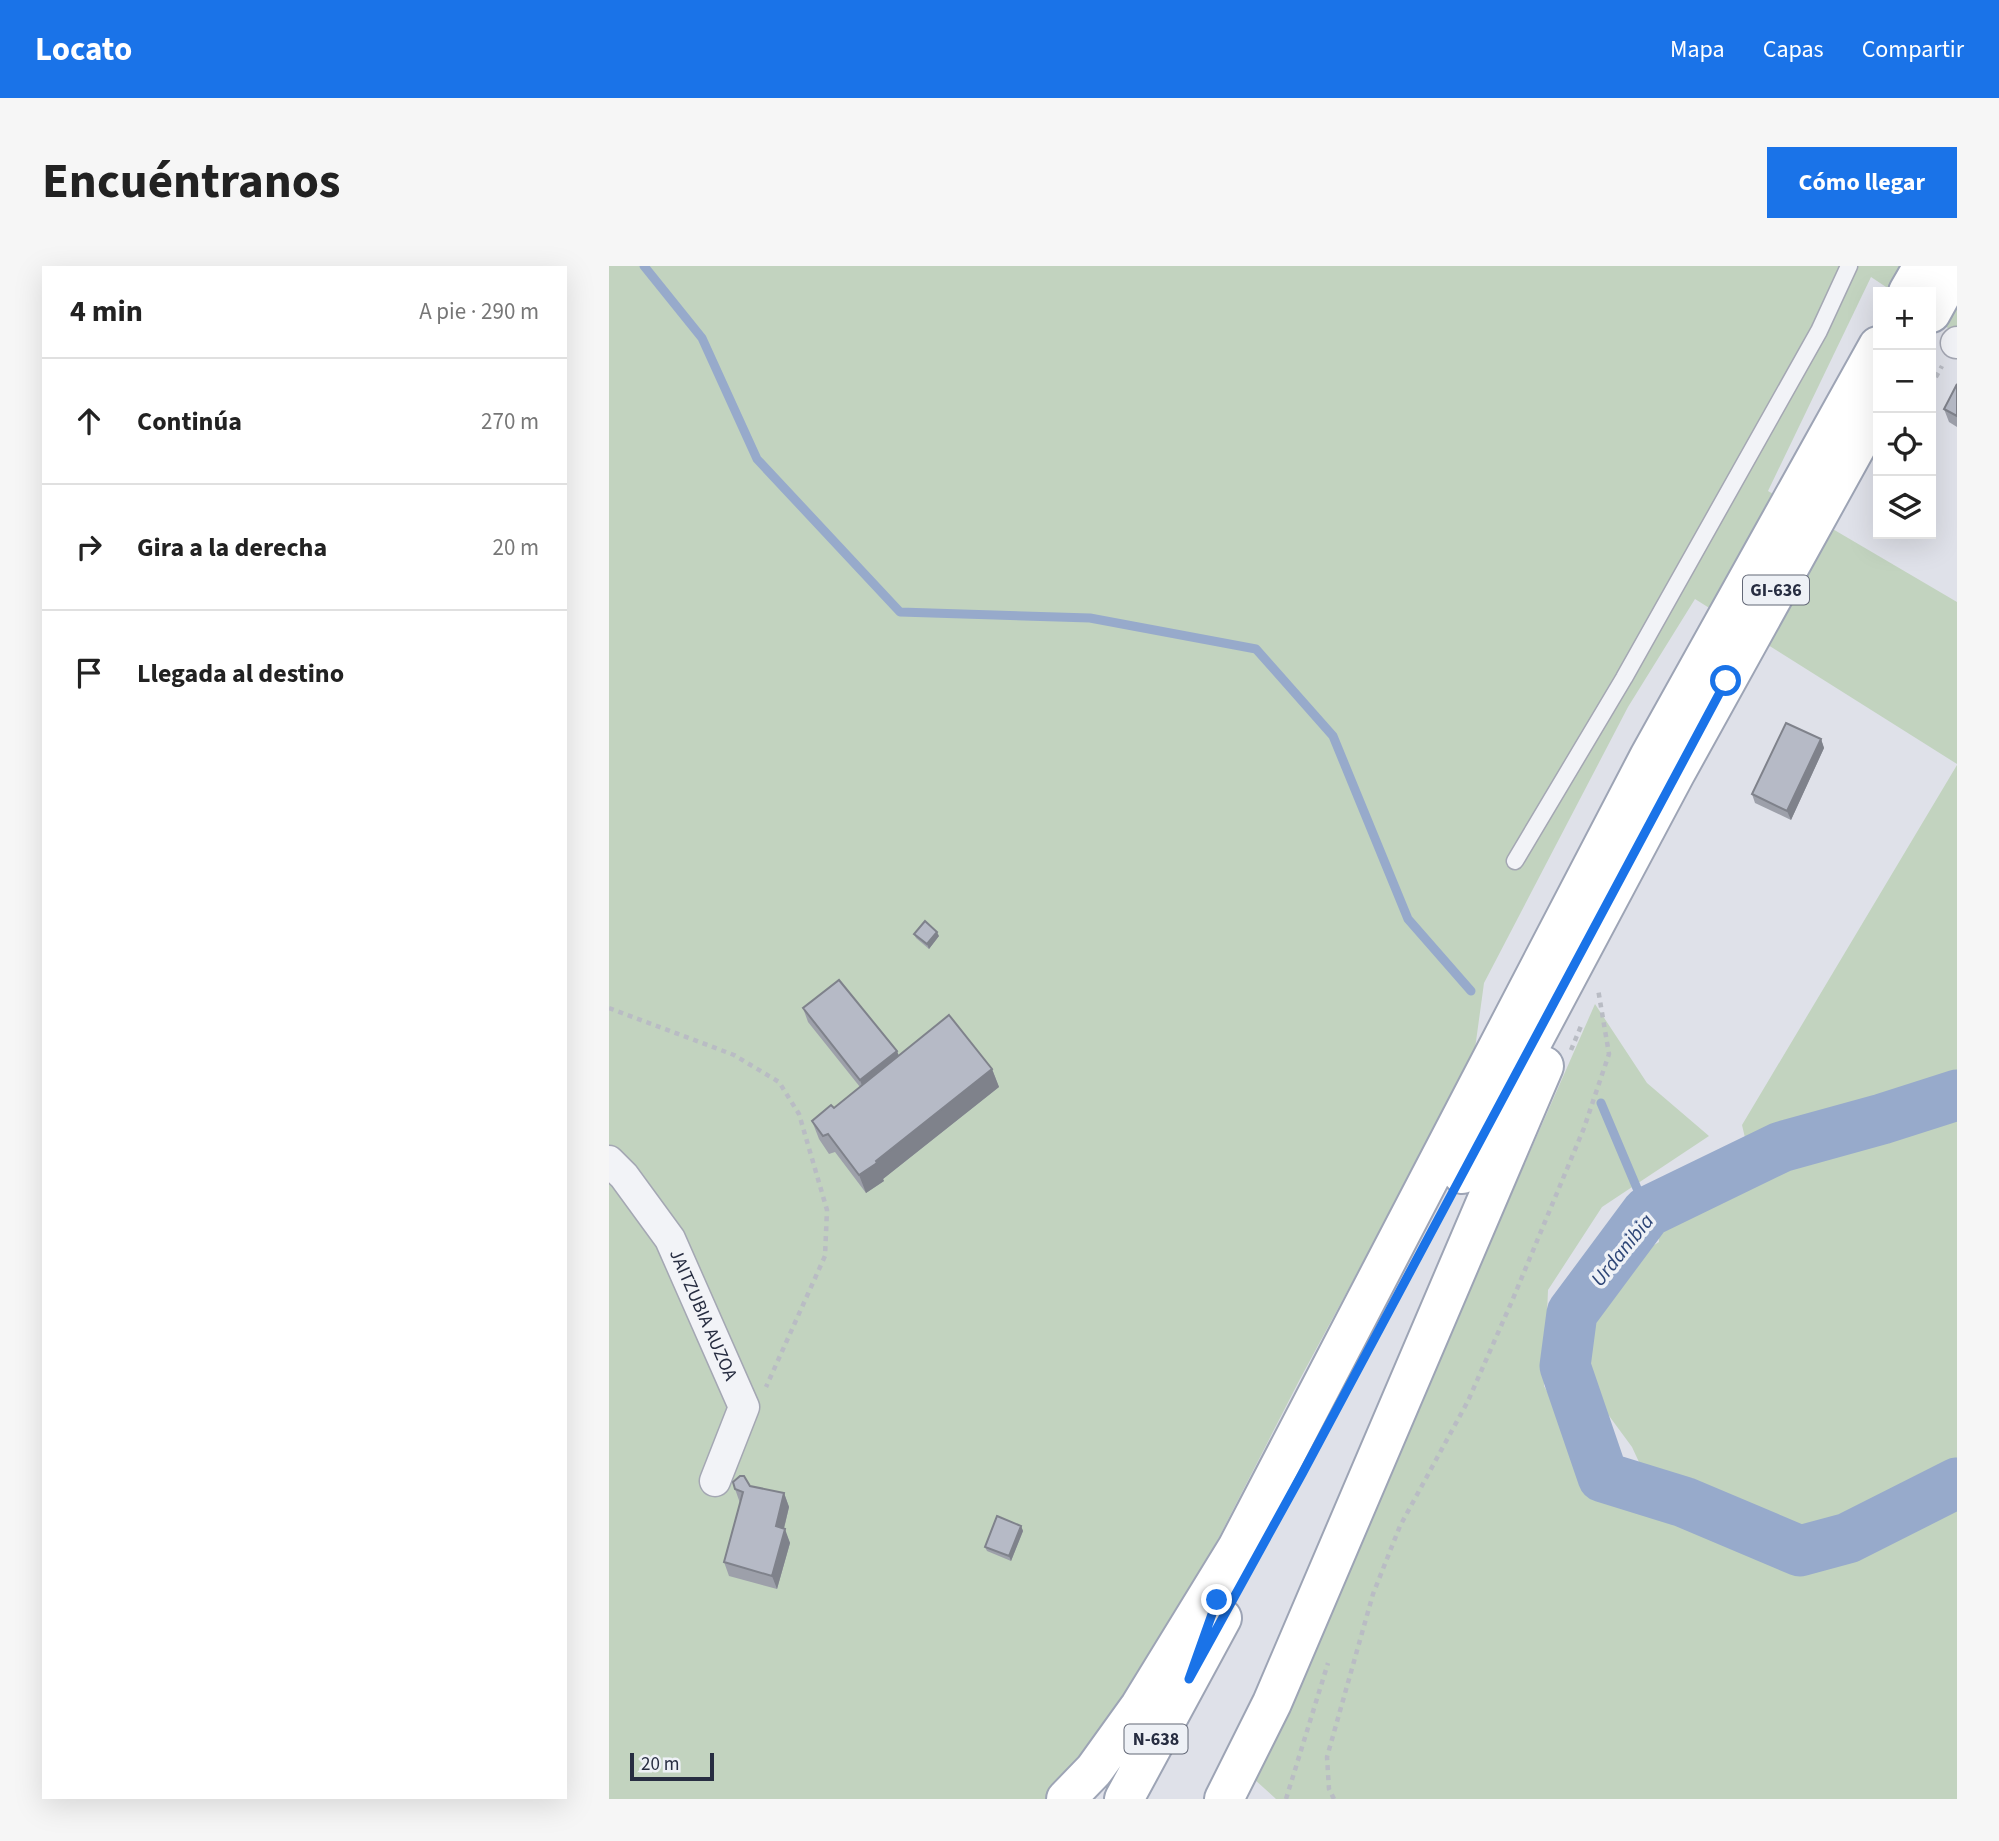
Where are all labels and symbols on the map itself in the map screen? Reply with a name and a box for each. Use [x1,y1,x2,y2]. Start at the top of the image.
road number: GI-636 [1743,576,1809,604]
route start [1710,665,1741,696]
water label: Urdanibia [1583,1207,1661,1293]
street label: JAITZUBIA AUZOA [663,1245,744,1385]
route end [1201,1584,1232,1615]
road number: N-638 [1125,1724,1187,1754]
scale bar [630,1750,714,1782]

